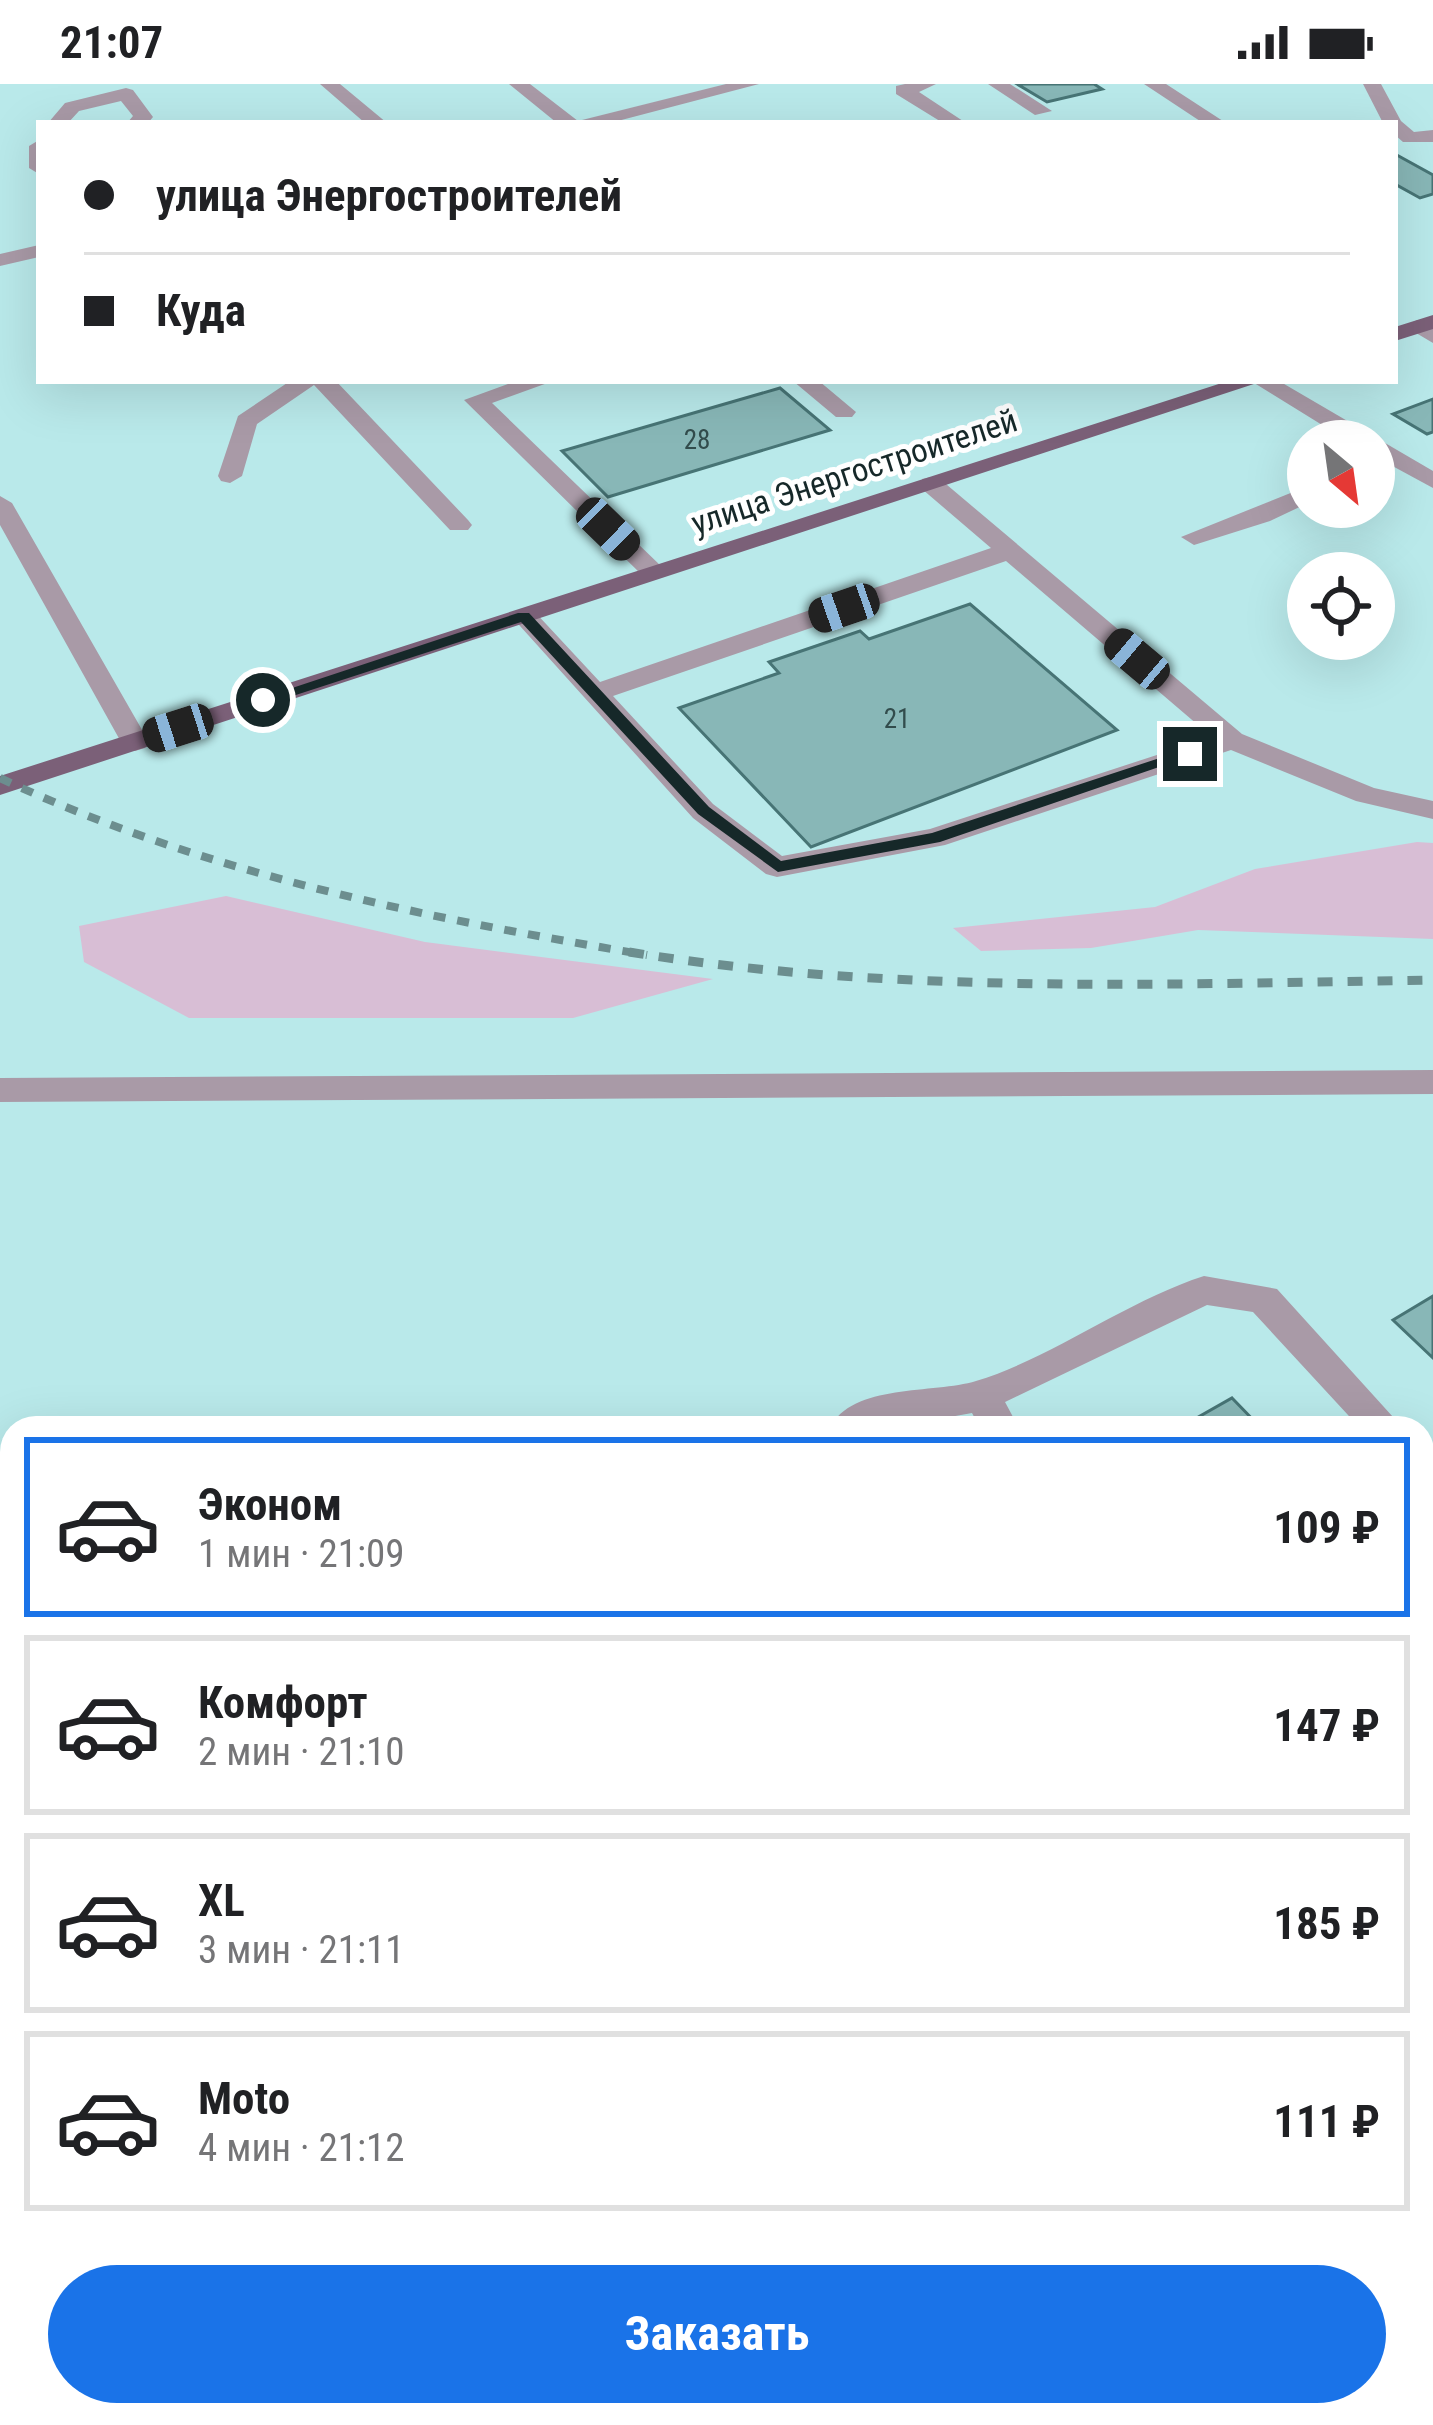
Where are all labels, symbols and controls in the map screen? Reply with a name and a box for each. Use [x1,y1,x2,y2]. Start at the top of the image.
text: 21:07 [60,16,163,69]
text: улица Энергостроителей [156,169,622,222]
text: Куда [156,284,246,337]
street label: улица Энергостроителей [686,400,1022,543]
north arrow [1287,420,1395,528]
map controls [1287,420,1395,660]
house number: 28 [684,424,710,456]
car [570,491,646,567]
button: locate [1287,552,1395,660]
car [804,579,884,637]
car [1098,622,1176,696]
route start [236,673,290,727]
car [138,700,218,756]
house number: 21 [884,703,910,735]
route end [1163,727,1217,781]
icon: car [54,1473,162,1581]
text: Эконом [198,1478,342,1531]
text: 109 ₽ [1273,1501,1380,1554]
text: 1 мин · 21:09 [198,1531,405,1577]
icon: car [54,1671,162,1779]
text: Комфорт [198,1676,368,1729]
text: 147 ₽ [1273,1699,1380,1752]
text: 2 мин · 21:10 [198,1729,405,1775]
icon: car [54,1869,162,1977]
text: XL [198,1874,245,1927]
text: 185 ₽ [1273,1897,1380,1950]
text: 3 мин · 21:11 [198,1927,405,1973]
icon: car [54,2067,162,2175]
text: Moto [198,2072,290,2125]
text: 111 ₽ [1273,2095,1380,2148]
text: 4 мин · 21:12 [198,2125,405,2171]
button: Заказать [48,2265,1386,2403]

